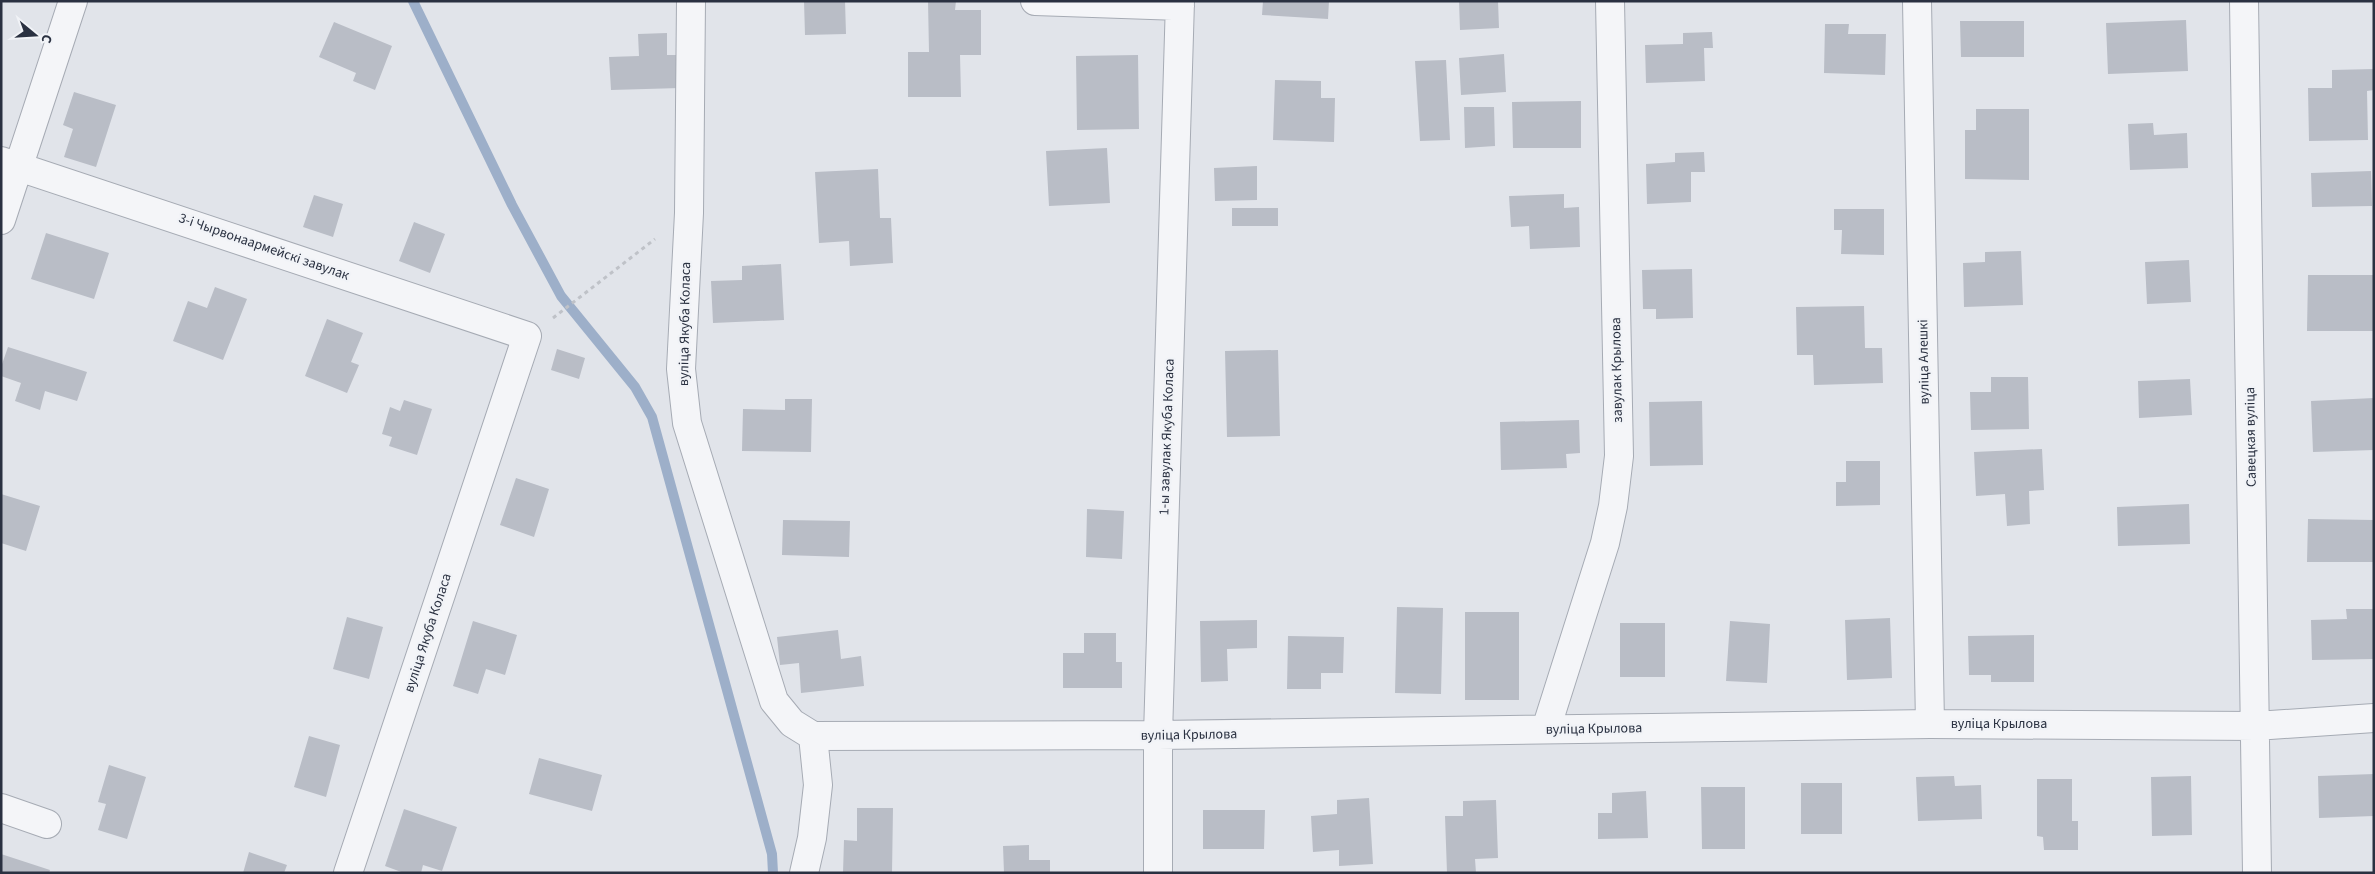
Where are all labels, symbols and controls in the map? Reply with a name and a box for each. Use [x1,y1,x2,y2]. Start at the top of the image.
north arrow [10,10,60,60]
text: С [36,32,57,46]
street label: 3-і Чырвонаармейскі завулак [176,208,352,286]
street label: вуліца Якуба Коласа [674,262,696,386]
street label: завулак Крылова [1606,317,1628,423]
street label: вуліца Алешкі [1913,319,1935,405]
street label: 1-ы завулак Якуба Коласа [1154,358,1180,516]
street label: Савецкая вуліца [2240,387,2262,487]
street label: вуліца Якуба Коласа [399,571,457,695]
street label: вуліца Крылова [1951,714,2047,734]
street label: вуліца Крылова [1546,718,1642,740]
street label: вуліца Крылова [1141,724,1237,746]

